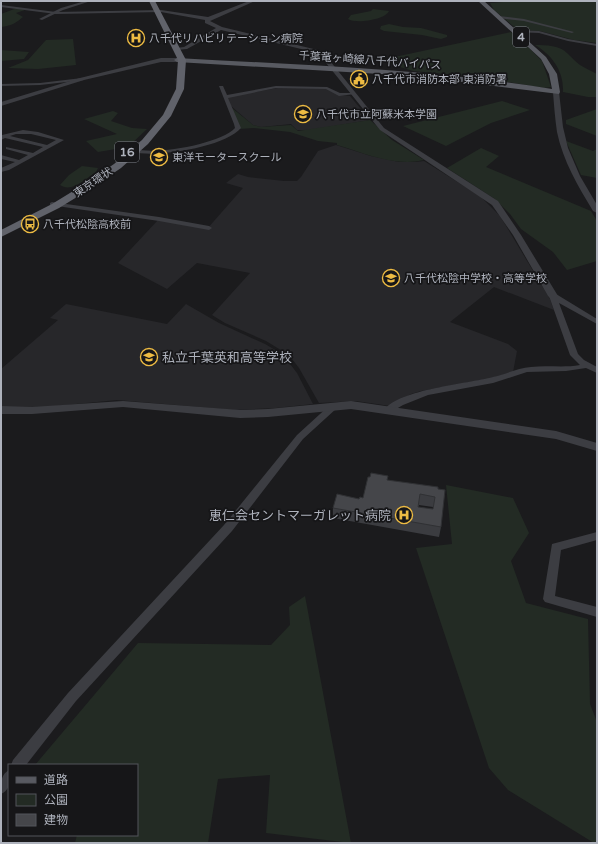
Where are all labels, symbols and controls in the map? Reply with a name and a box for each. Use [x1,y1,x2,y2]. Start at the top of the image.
road number: 4 [513,27,529,47]
hospital icon: 八千代リハビリテーション病院 [126,28,146,48]
place label: 八千代リハビリテーション病院 [149,32,303,45]
street label: 千葉竜ヶ崎線八千代バイパス [298,49,442,72]
public building icon: 八千代市消防本部 東消防署 [349,69,369,89]
place label: 八千代市消防本部 東消防署 [372,73,507,86]
school or university icon: 八千代市立阿蘇米本学園 [293,104,313,124]
place label: 八千代市立阿蘇米本学園 [316,108,437,121]
road number: 16 [115,142,139,162]
school or university icon: 東洋モータースクール [149,147,169,167]
place label: 東洋モータースクール [172,151,281,164]
street label: 東京環状 [71,164,116,200]
bus stop icon: 八千代松陰高校前 [20,214,40,234]
place label: 八千代松陰高校前 [43,218,131,231]
school or university icon: 八千代松陰中学校・高等学校 [381,268,401,288]
place label: 八千代松陰中学校・高等学校 [404,272,547,285]
school or university icon: 私立千葉英和高等学校 [139,347,159,367]
place label: 私立千葉英和高等学校 [162,350,292,366]
hospital icon: 恵仁会セントマーガレット病院 [394,505,414,525]
place label: 恵仁会セントマーガレット病院 [209,508,391,524]
legend [8,764,138,836]
text: 道路 [44,773,68,787]
text: 公園 [44,793,68,807]
text: 建物 [44,813,68,827]

